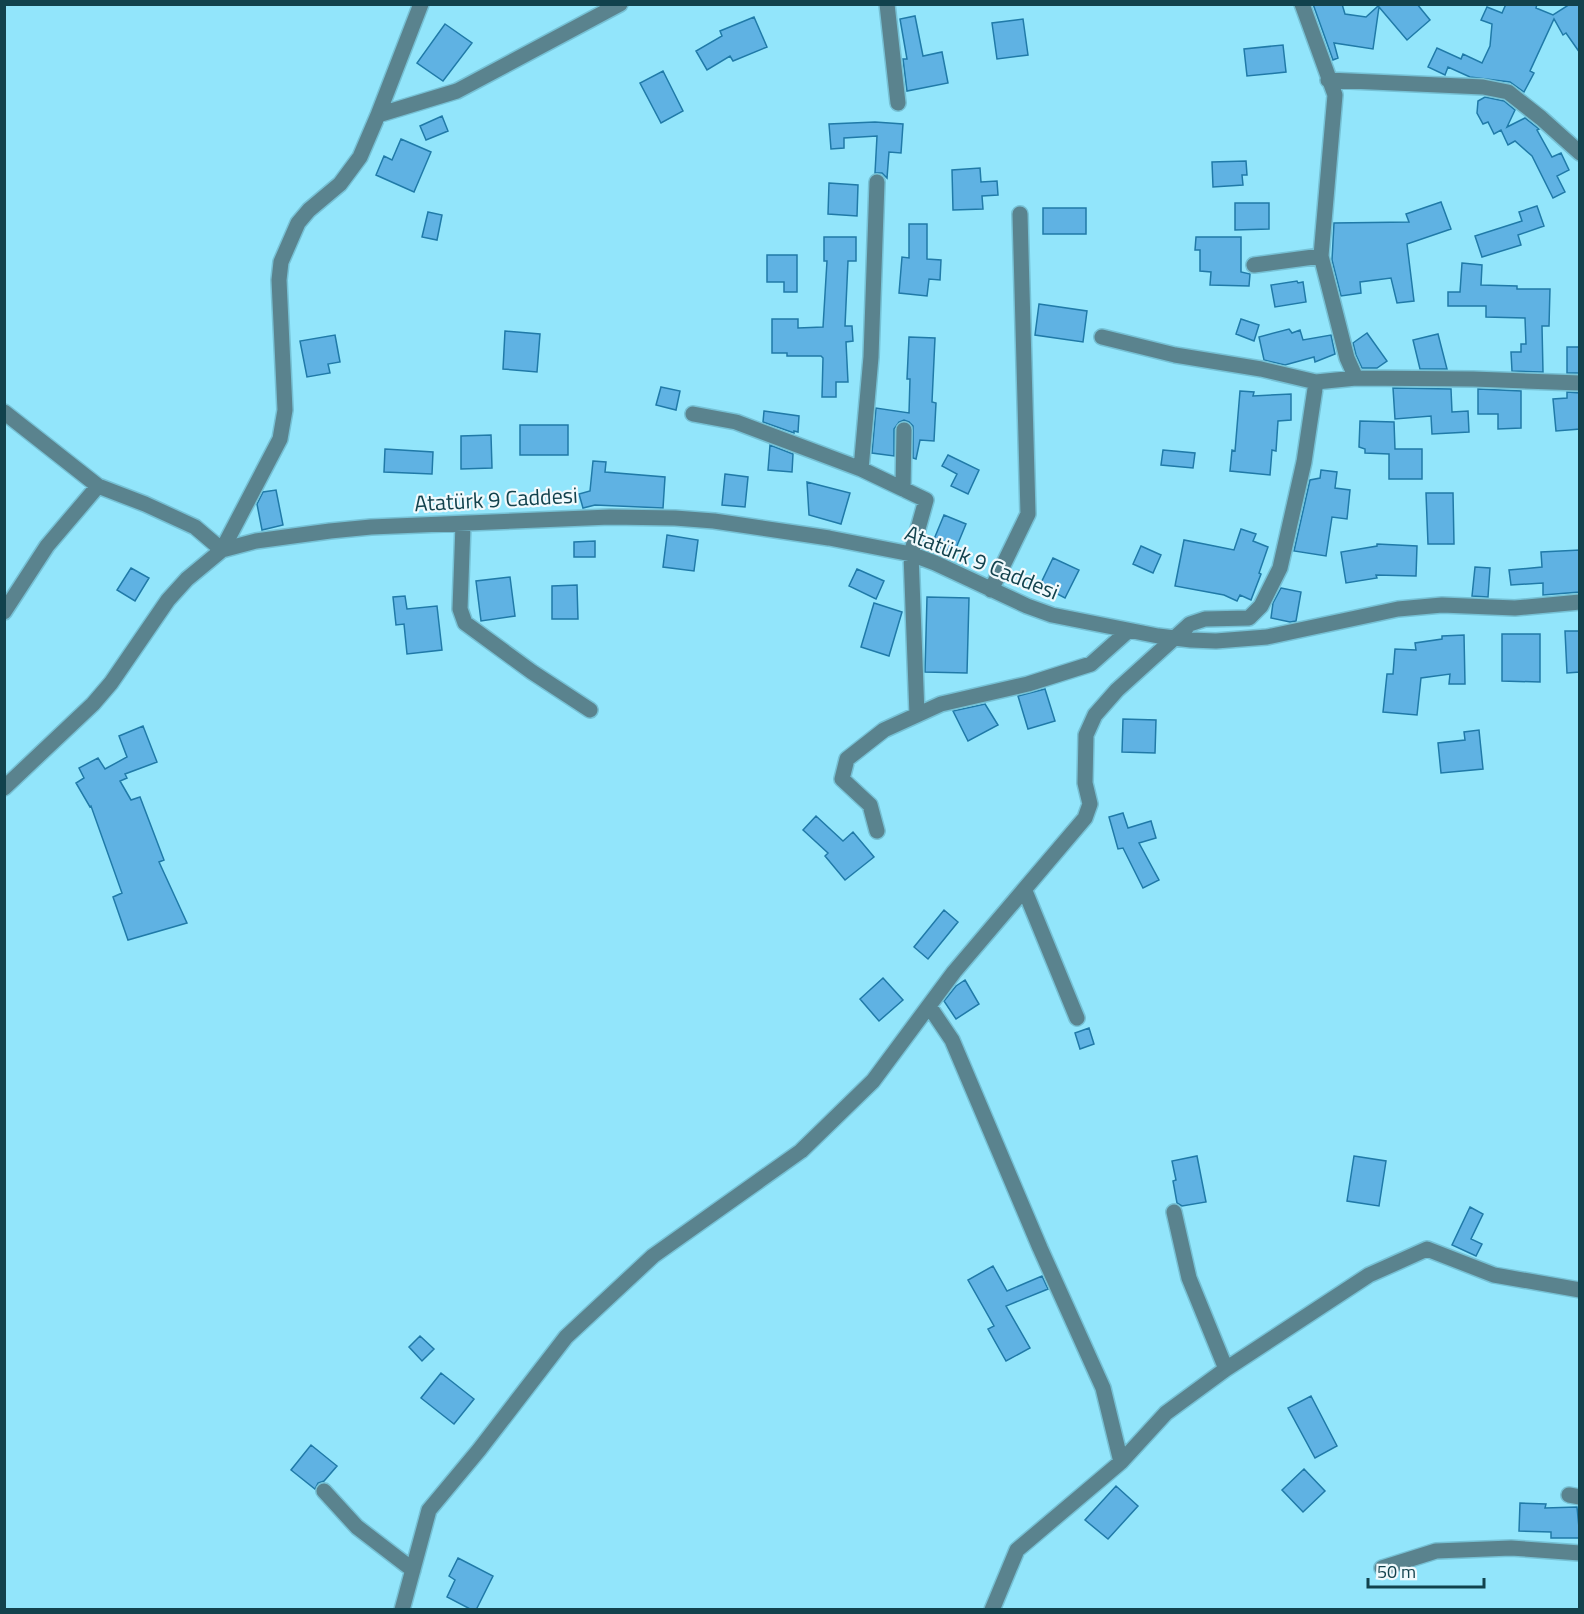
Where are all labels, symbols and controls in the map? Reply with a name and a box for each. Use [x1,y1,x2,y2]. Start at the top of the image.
street label: Atatürk 9 Caddesi [413,478,579,520]
street label: Atatürk 9 Caddesi [900,516,1064,608]
scale bar [1368,1551,1484,1589]
text: 50 m [1377,1558,1416,1585]

